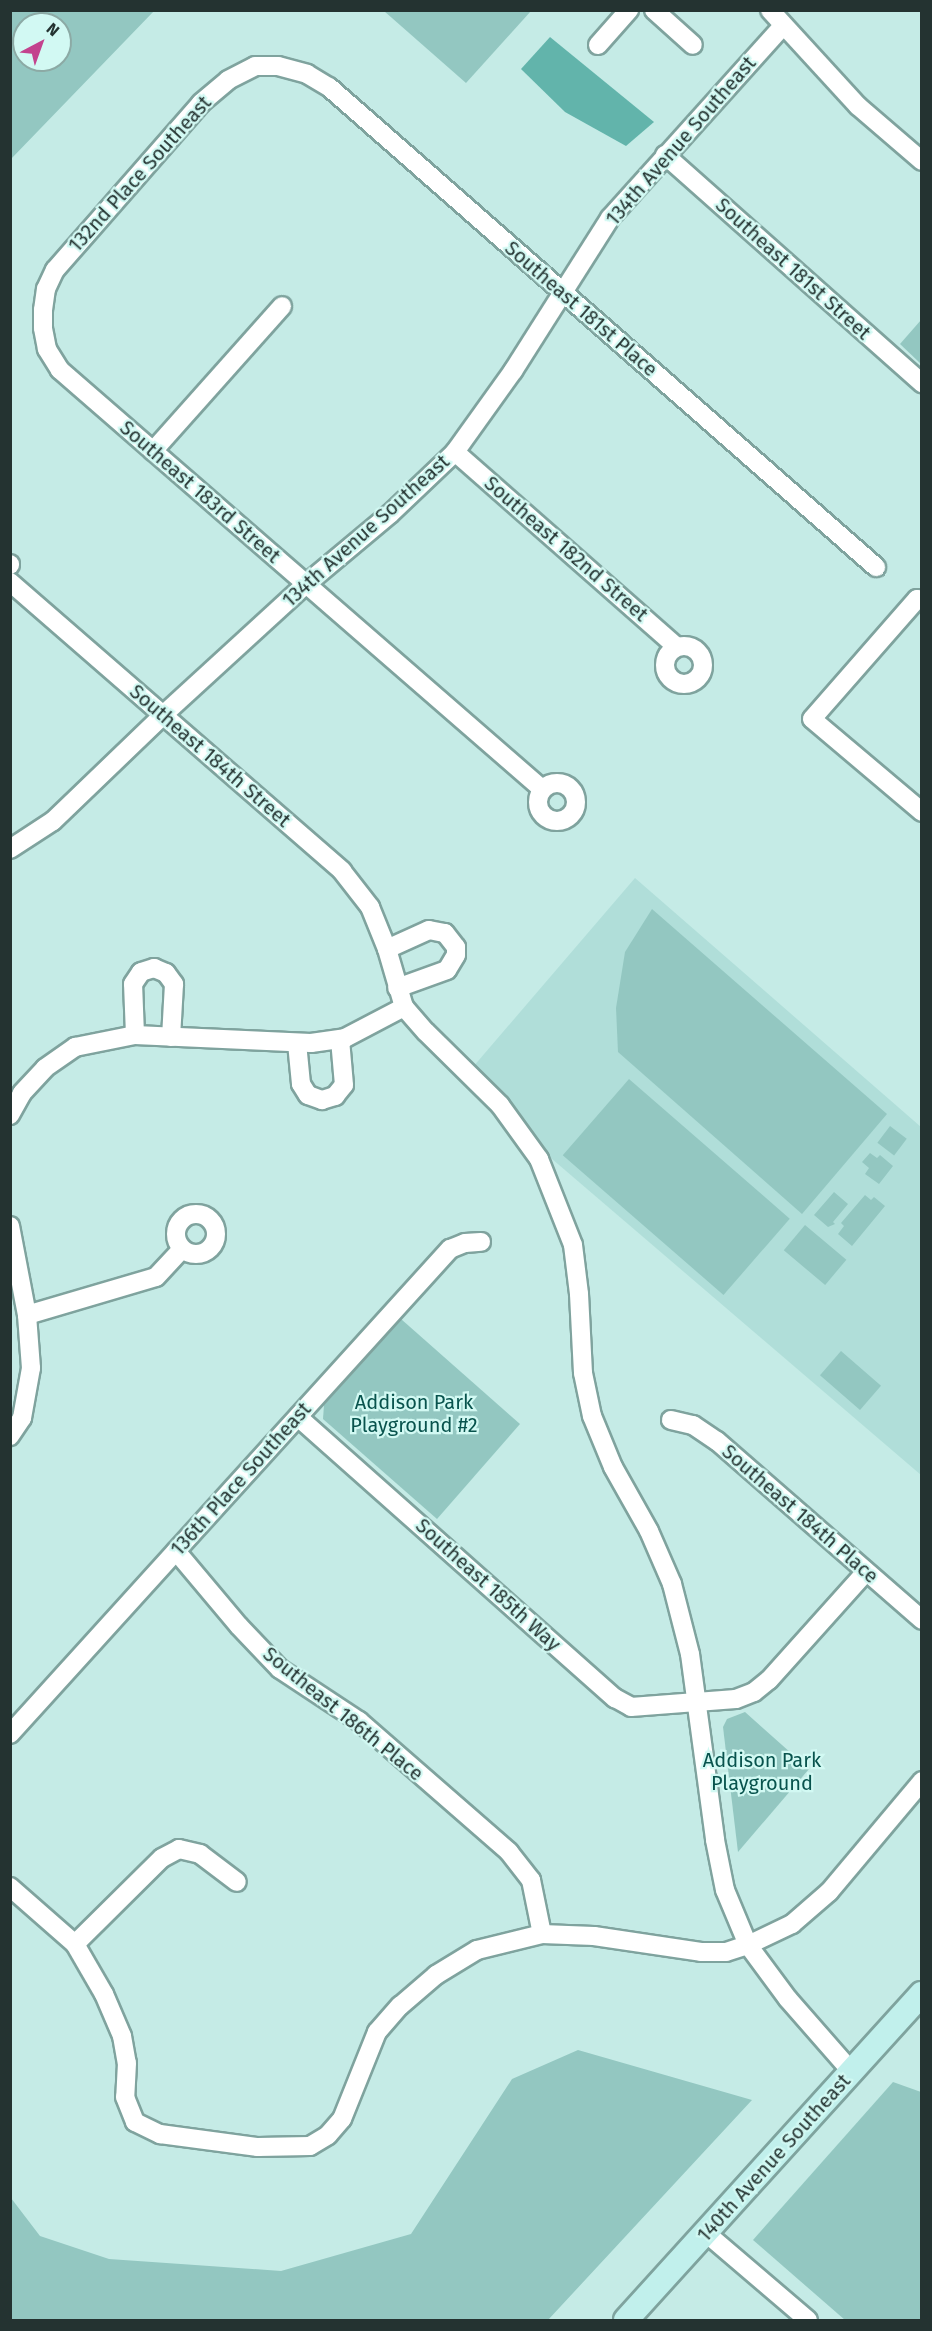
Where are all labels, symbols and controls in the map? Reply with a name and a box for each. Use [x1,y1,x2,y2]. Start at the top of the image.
north arrow [12,12,72,72]
text: N [43,19,63,40]
street label: 134th Avenue Southeast [601,52,761,230]
street label: 132nd Place Southeast [64,91,216,257]
street label: Southeast 181st Street [711,193,875,345]
street label: Southeast 181st Place [500,236,662,382]
street label: Southeast 183rd Street [115,416,285,568]
street label: 134th Avenue Southeast [278,450,454,612]
street label: Southeast 182nd Street [479,471,653,627]
street label: Southeast 184th Street [125,680,295,832]
park label: Addison Park Playground #2 [350,1391,478,1438]
street label: 136th Place Southeast [166,1397,316,1561]
street label: Southeast 184th Place [717,1440,883,1588]
street label: Southeast 185th Way [411,1514,565,1656]
street label: Southeast 186th Place [258,1642,428,1786]
park label: Addison Park Playground [703,1749,821,1796]
street label: 140th Avenue Southeast [692,2069,856,2247]

